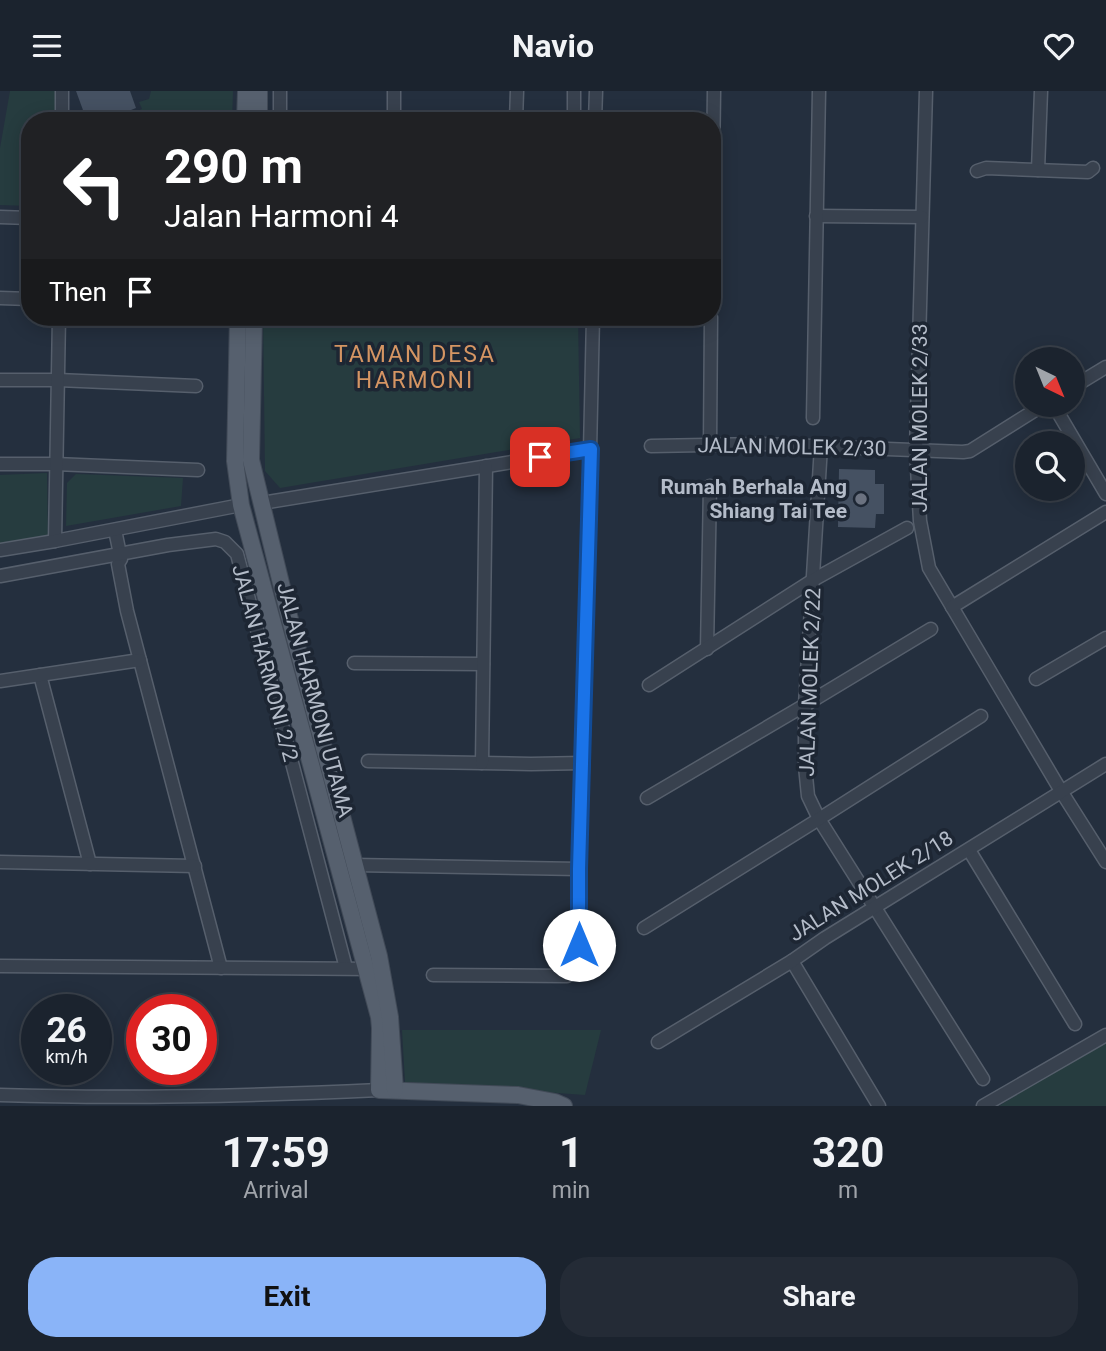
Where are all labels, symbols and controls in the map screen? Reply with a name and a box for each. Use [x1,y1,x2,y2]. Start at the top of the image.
icon: menu [28,27,66,65]
text: Navio [512,27,594,65]
icon: heart [1040,27,1078,65]
text: 290 m [164,138,303,195]
icon: left [49,140,140,231]
text: Jalan Harmoni 4 [164,197,399,235]
icon: arrive [121,273,159,311]
text: Then [49,277,107,307]
street label: JALAN MOLEK 2/33 [908,324,932,512]
district label: TAMAN DESA HARMONI [334,341,496,394]
north arrow [1015,347,1085,417]
map controls [1015,347,1085,501]
pin [510,427,570,487]
button: search [1015,431,1085,501]
street label: JALAN MOLEK 2/30 [697,433,887,461]
icon: arrive [521,438,559,476]
place label: Rumah Berhala Ang Shiang Tai Tee [660,475,847,523]
marker: Rumah Berhala Ang Shiang Tai Tee [853,491,869,507]
street label: JALAN HARMONI 2/2 [227,562,303,764]
street label: JALAN HARMONI UTAMA [272,580,358,820]
street label: JALAN MOLEK 2/22 [795,587,825,777]
street label: JALAN MOLEK 2/18 [785,826,957,946]
position arrow [542,908,616,982]
speed limit sign: 30 [126,994,217,1085]
text: 26 [46,1010,87,1051]
text: km/h [45,1046,88,1067]
text: 17:59 [222,1128,330,1177]
text: 1 [559,1128,583,1177]
text: 320 [812,1128,884,1177]
text: Arrival [243,1177,309,1204]
text: min [552,1177,590,1204]
text: m [838,1177,858,1204]
button: Exit [28,1257,546,1337]
button: Share [560,1257,1078,1337]

